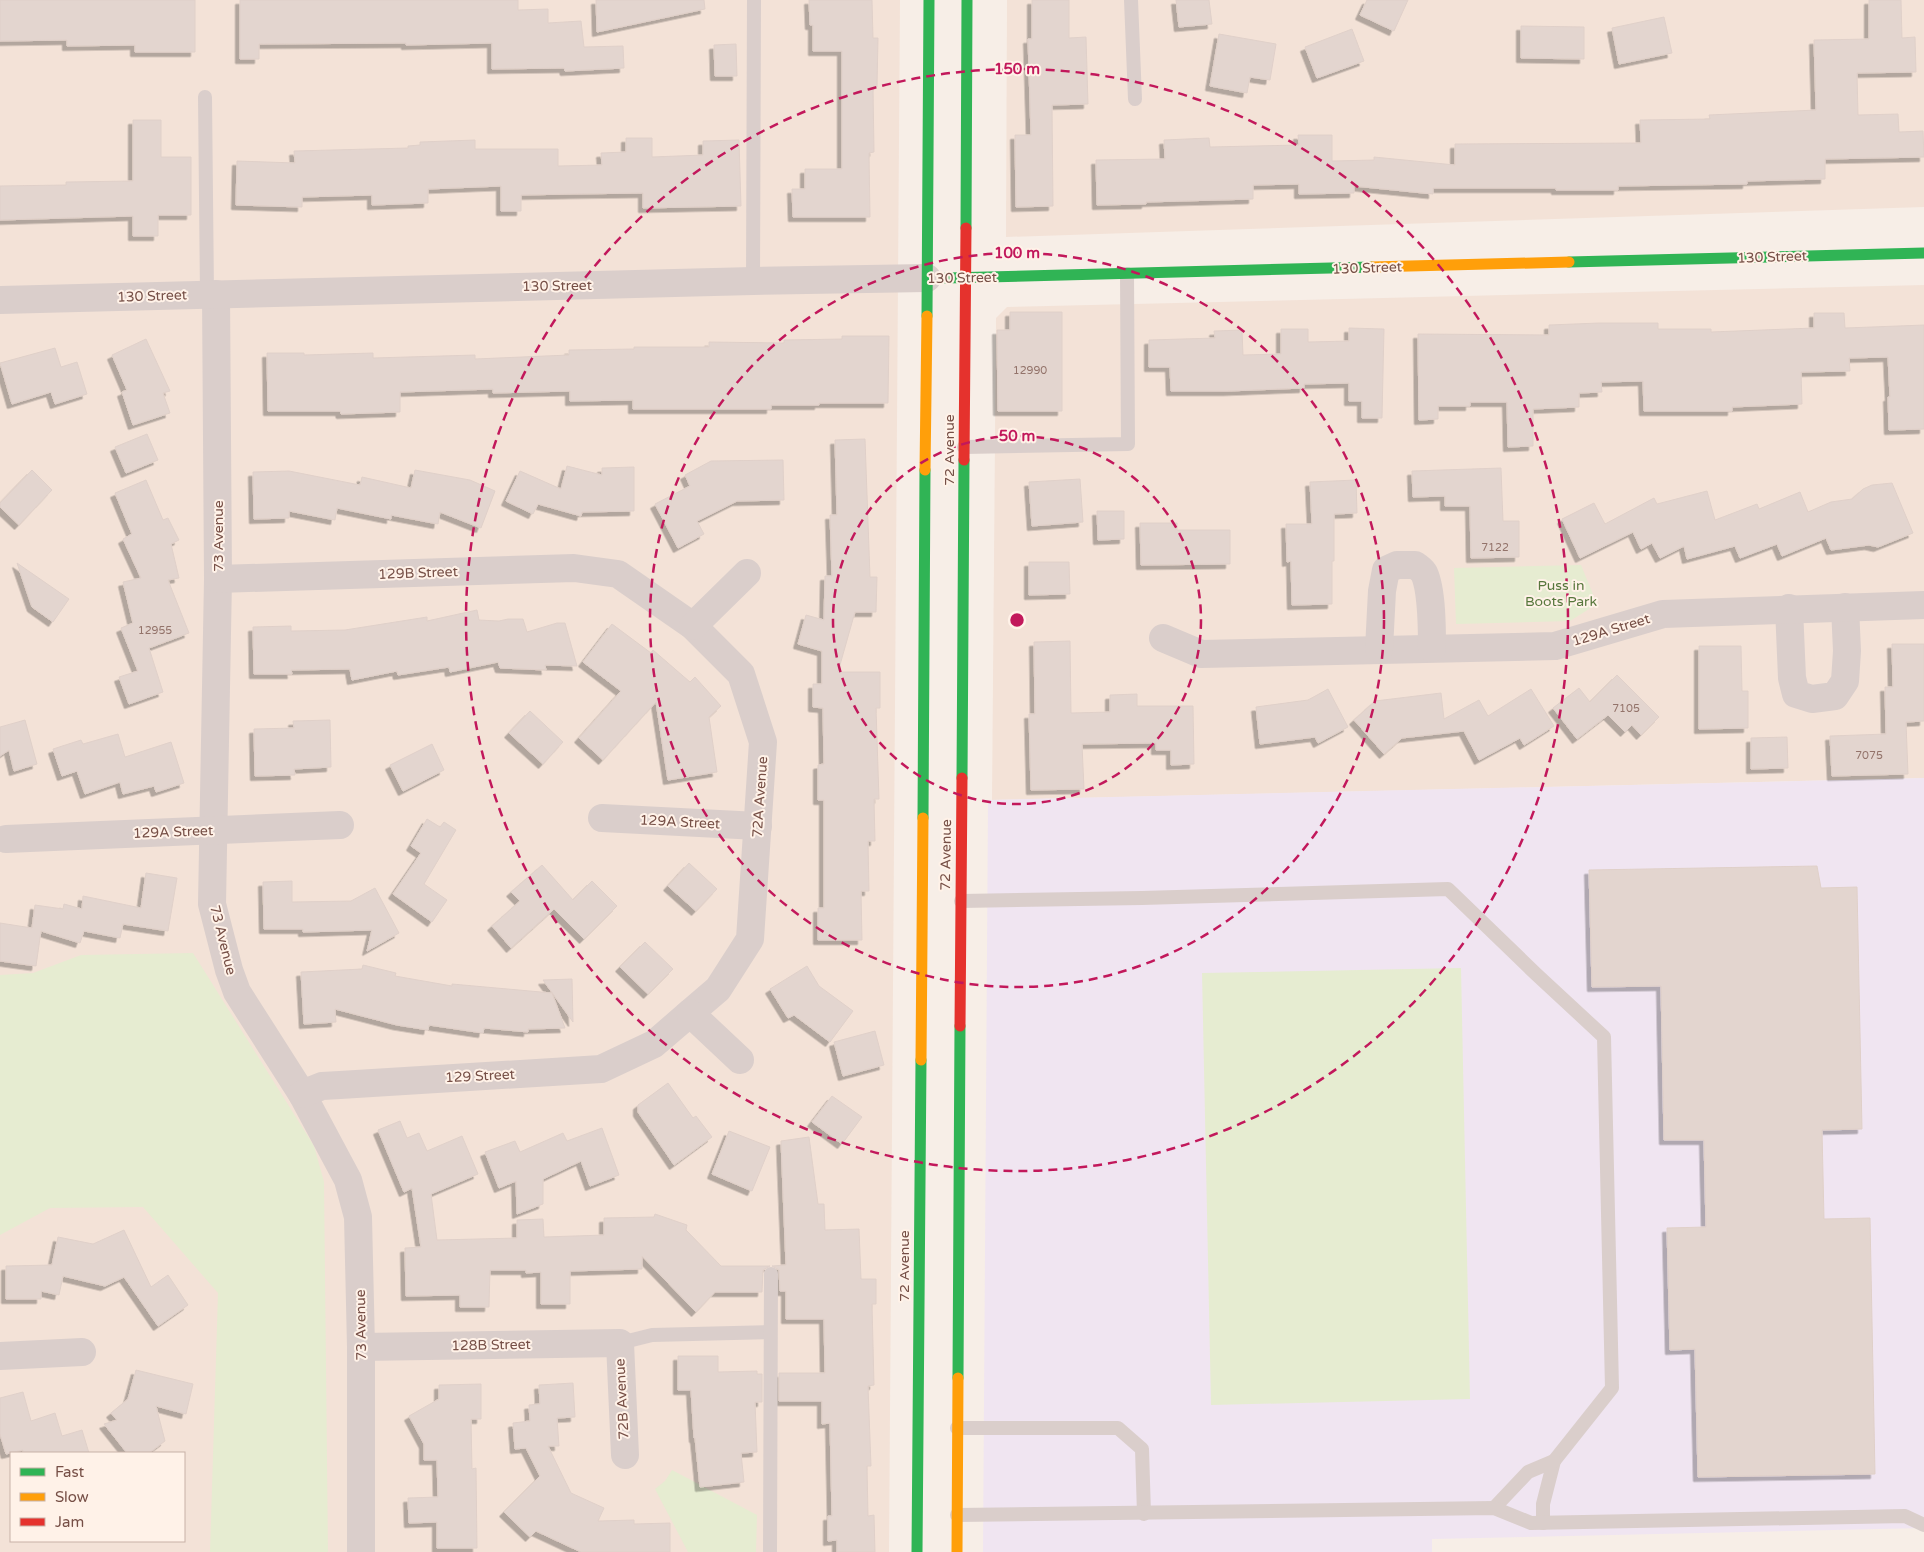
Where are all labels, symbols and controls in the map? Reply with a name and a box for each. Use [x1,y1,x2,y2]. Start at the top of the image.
text: 150 m [994,60,1040,78]
text: 100 m [994,244,1040,262]
street label: 130 Street [1737,247,1808,267]
street label: 130 Street [1332,258,1403,278]
street label: 130 Street [927,269,998,287]
street label: 130 Street [522,277,593,295]
street label: 130 Street [117,286,188,306]
house number: 12990 [1013,364,1047,377]
street label: 72 Avenue [941,414,958,486]
text: 50 m [999,427,1035,445]
street label: 73 Avenue [210,500,227,572]
house number: 7122 [1481,541,1509,554]
street label: 129B Street [378,563,459,583]
park label: Puss in Boots Park [1525,577,1597,610]
street label: 129A Street [1570,610,1653,650]
centre of rings [1008,611,1026,629]
house number: 12955 [138,624,172,637]
house number: 7105 [1612,702,1640,715]
house number: 7075 [1855,749,1883,762]
street label: 72A Avenue [749,756,771,838]
street label: 129A Street [639,811,721,833]
street label: 72 Avenue [937,819,955,891]
street label: 129A Street [132,822,214,842]
street label: 73 Avenue [206,903,240,977]
street label: 129 Street [445,1066,516,1086]
street label: 72 Avenue [896,1230,913,1302]
street label: 73 Avenue [352,1289,370,1361]
street label: 128B Street [451,1336,532,1354]
street label: 72B Avenue [611,1358,633,1440]
legend [10,1452,185,1542]
text: Fast [55,1463,85,1481]
text: Slow [55,1488,89,1506]
text: Jam [55,1513,84,1531]

